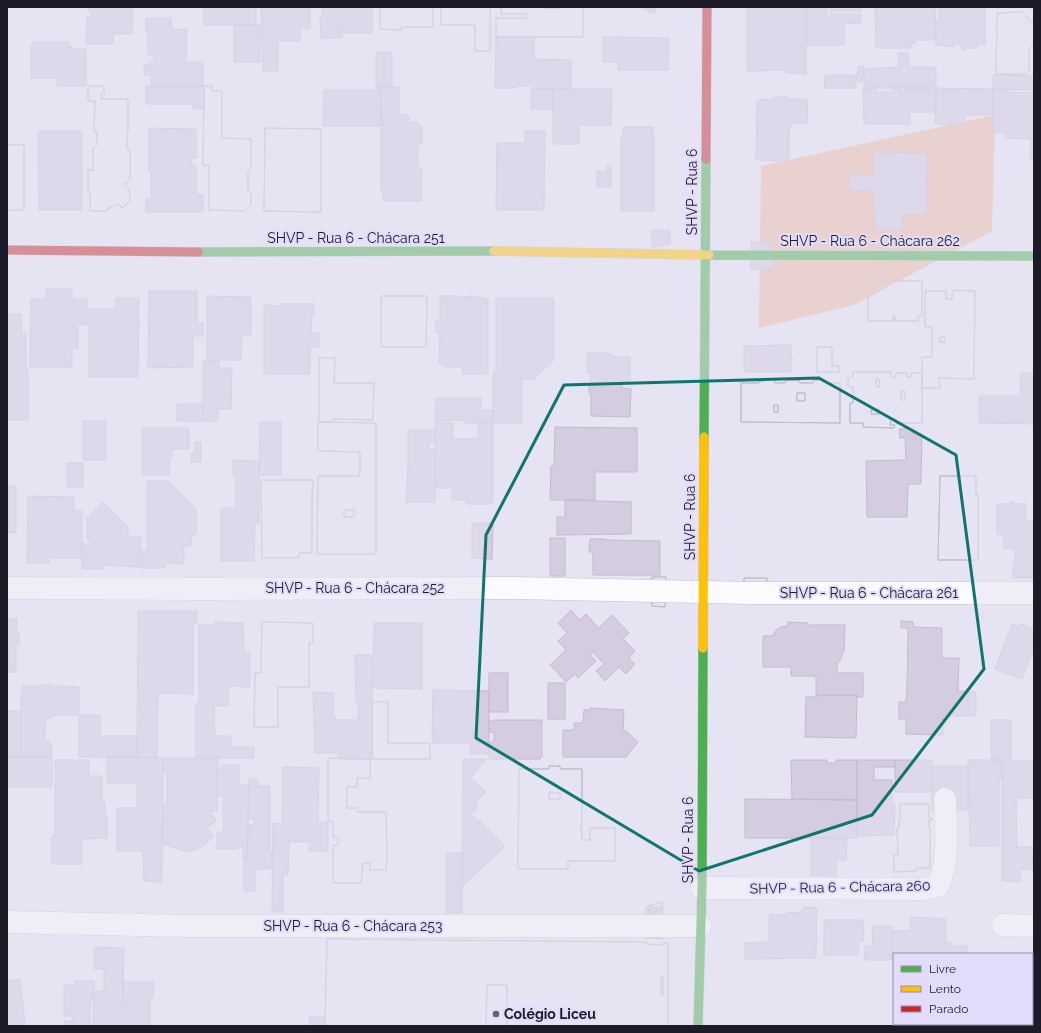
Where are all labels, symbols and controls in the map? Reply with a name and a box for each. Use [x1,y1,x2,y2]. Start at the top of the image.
street label: SHVP - Rua 6 [684,149,700,235]
street label: SHVP - Rua 6 - Chácara 251 [267,230,445,246]
street label: SHVP - Rua 6 - Chácara 262 [780,233,960,249]
street label: SHVP - Rua 6 [682,474,698,560]
street label: SHVP - Rua 6 - Chácara 252 [266,580,444,596]
street label: SHVP - Rua 6 - Chácara 261 [780,585,958,601]
street label: SHVP - Rua 6 [680,797,696,883]
street label: SHVP - Rua 6 - Chácara 260 [749,877,931,897]
street label: SHVP - Rua 6 - Chácara 253 [264,918,442,934]
legend [893,953,1033,1025]
text: Livre [929,962,956,976]
text: Lento [929,982,961,996]
text: Parado [929,1002,968,1016]
place label: Colégio Liceu [504,1006,596,1022]
marker: Colégio Liceu [491,1009,501,1019]

